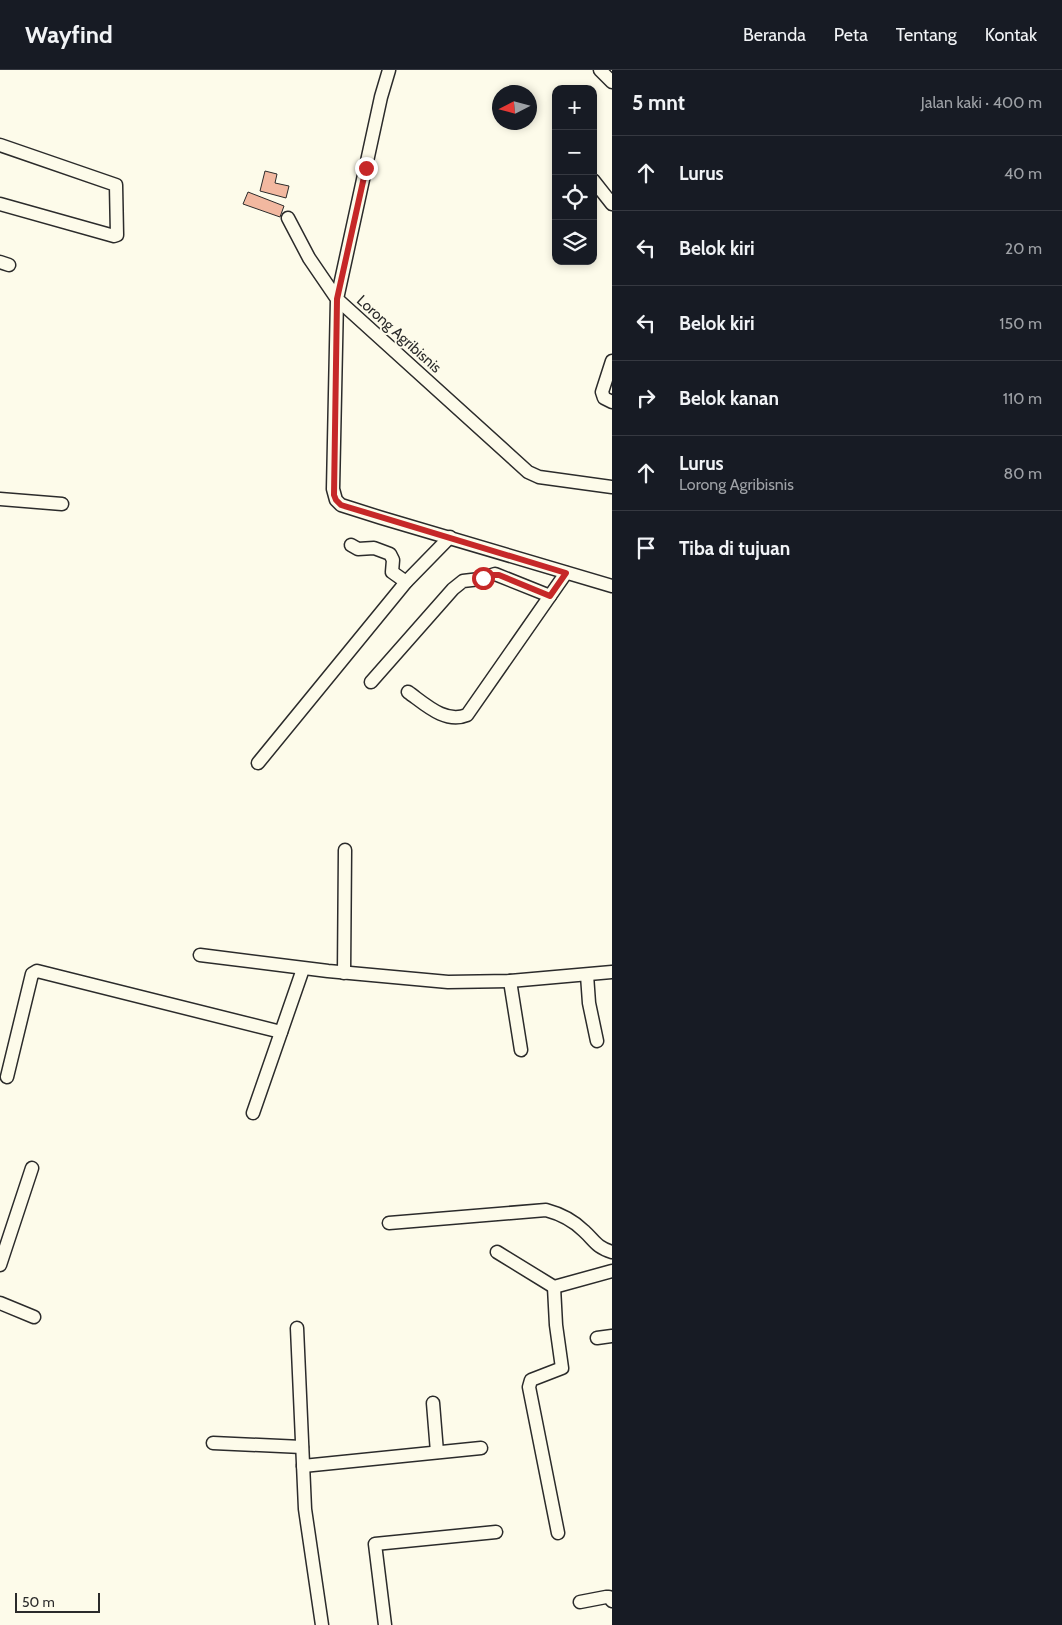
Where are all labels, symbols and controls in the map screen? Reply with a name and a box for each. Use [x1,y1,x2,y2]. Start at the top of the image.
text: Wayfind [25,20,113,49]
text: Beranda [743,24,806,46]
text: Peta [834,24,868,46]
text: Tentang [896,24,957,46]
text: Kontak [985,24,1037,46]
north arrow [492,85,537,130]
map controls [552,85,597,265]
button: + [552,85,597,130]
text: 5 mnt [632,90,685,115]
text: Jalan kaki · 400 m [921,93,1042,112]
button: − [552,130,597,175]
route end [355,157,378,180]
icon: ahead [632,159,660,187]
text: Lurus [679,162,724,185]
text: 40 m [1004,164,1042,183]
button: locate [552,175,597,220]
button: layers [552,220,597,265]
icon: left [632,234,660,262]
text: Belok kiri [679,237,755,260]
text: 20 m [1005,239,1042,258]
street label: Lorong Agribisnis [353,291,445,377]
icon: left [632,309,660,337]
text: Belok kiri [679,312,755,335]
text: 150 m [999,314,1042,333]
icon: right [632,384,660,412]
text: Belok kanan [679,387,779,410]
text: 110 m [1003,389,1042,408]
text: Lurus [679,452,724,475]
icon: ahead [632,459,660,487]
text: 80 m [1004,464,1042,483]
text: Lorong Agribisnis [679,475,794,494]
icon: arrive [632,534,660,562]
text: Tiba di tujuan [679,537,790,560]
route start [472,567,495,590]
scale bar [15,1590,100,1613]
text: 50 m [22,1593,55,1611]

